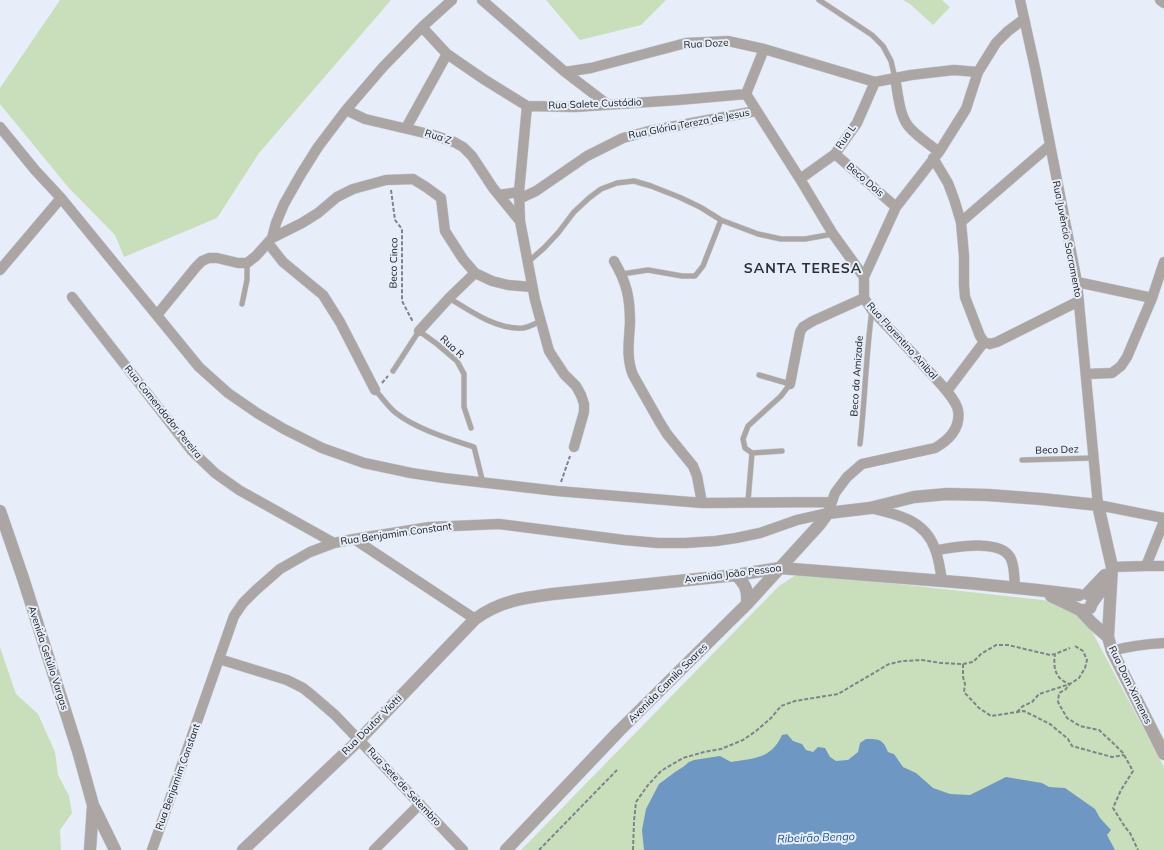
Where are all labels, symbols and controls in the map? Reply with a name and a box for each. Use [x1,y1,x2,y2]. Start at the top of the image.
street label: Rua Doze [683,37,729,51]
street label: Rua Salete Custódio [548,96,642,112]
street label: Rua Glória Tereza de Jesus [627,106,751,142]
street label: Rua L [833,123,859,151]
street label: Rua Z [423,127,453,147]
street label: Beco Dois [844,160,886,200]
street label: Rua Juvêncio Sacramento [1050,180,1084,298]
street label: Beco Cinco [388,237,400,289]
district label: SANTA TERESA [744,261,862,277]
street label: Rua Florentino Anibal [864,300,940,382]
street label: Rua R [438,333,466,361]
street label: Beco da Amizade [848,335,866,417]
street label: Rua Comendador Pereira [122,363,204,461]
street label: Beco Dez [1035,443,1079,457]
street label: Rua Benjamim Constant [340,520,452,548]
street label: Avenida João Pessoa [684,562,782,586]
street label: Avenida Getúlio Vargas [26,604,70,712]
street label: Avenida Camilo Soares [626,641,710,725]
street label: Rua Dom Ximenes [1106,644,1154,726]
street label: Rua Doutor Viotti [340,693,404,757]
street label: Rua Benjamim Constant [153,722,203,832]
street label: Rua Sete de Setembro [364,745,444,829]
water label: Ribeirão Bengo [777,830,855,846]

